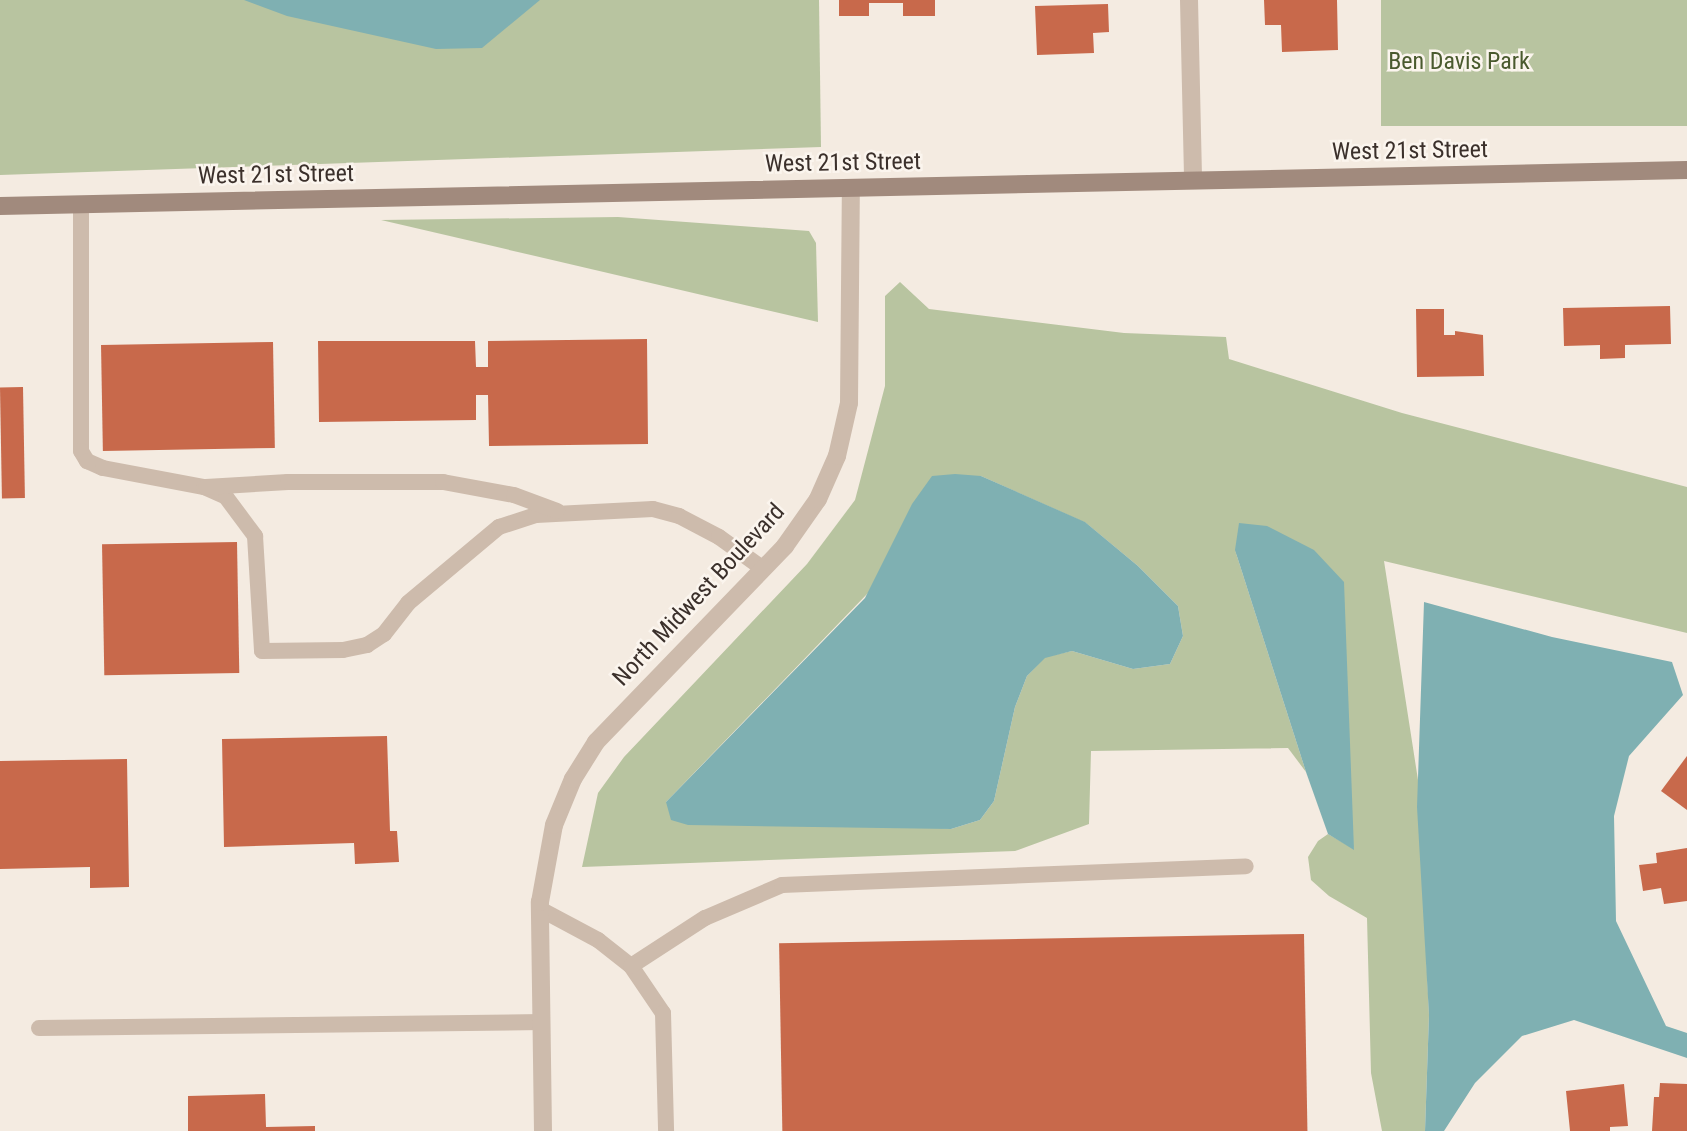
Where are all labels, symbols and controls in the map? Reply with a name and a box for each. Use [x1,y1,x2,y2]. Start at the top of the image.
park label: Ben Davis Park [1388,48,1530,76]
street label: West 21st Street [1332,135,1488,167]
street label: West 21st Street [765,147,921,179]
street label: West 21st Street [198,159,354,191]
street label: North Midwest Boulevard [607,498,791,692]

